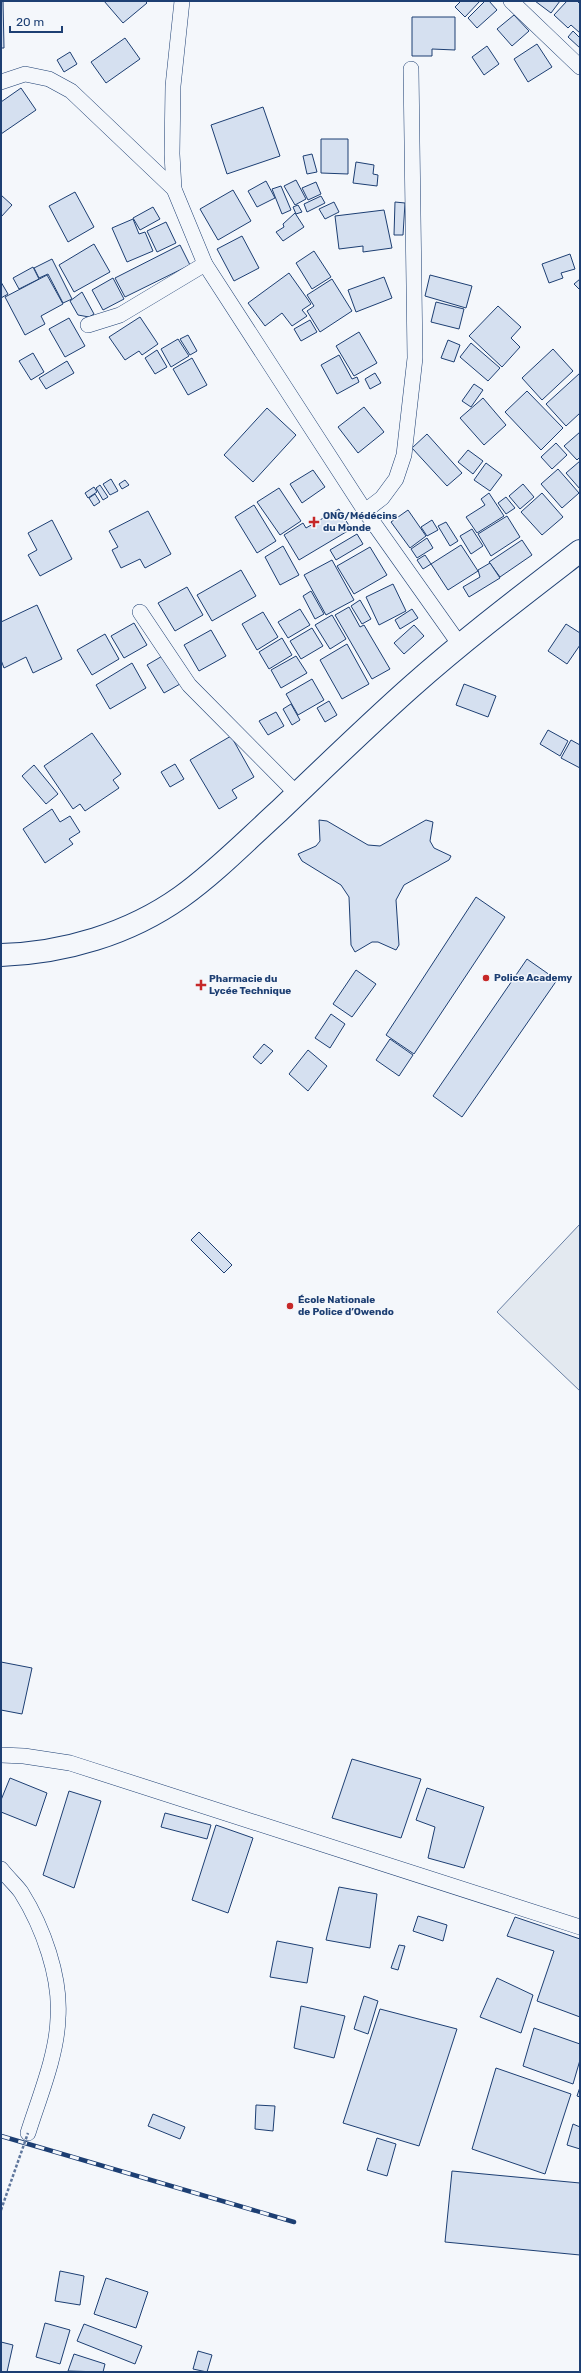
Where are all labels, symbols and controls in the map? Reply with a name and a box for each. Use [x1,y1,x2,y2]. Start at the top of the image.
scale bar [10,8,62,34]
text: 20 m [16,15,44,29]
place label: ONG/Médécins du Monde [323,510,398,534]
marker: ONG/Médécins du Monde [308,516,320,528]
place label: Police Academy [494,972,572,984]
place label: Pharmacie du Lycée Technique [209,973,291,997]
marker: Police Academy [481,973,491,983]
marker: Pharmacie du Lycée Technique [196,980,206,990]
place label: École Nationale de Police d’Owendo [298,1294,394,1318]
marker: École Nationale de Police d’Owendo [285,1301,295,1311]

